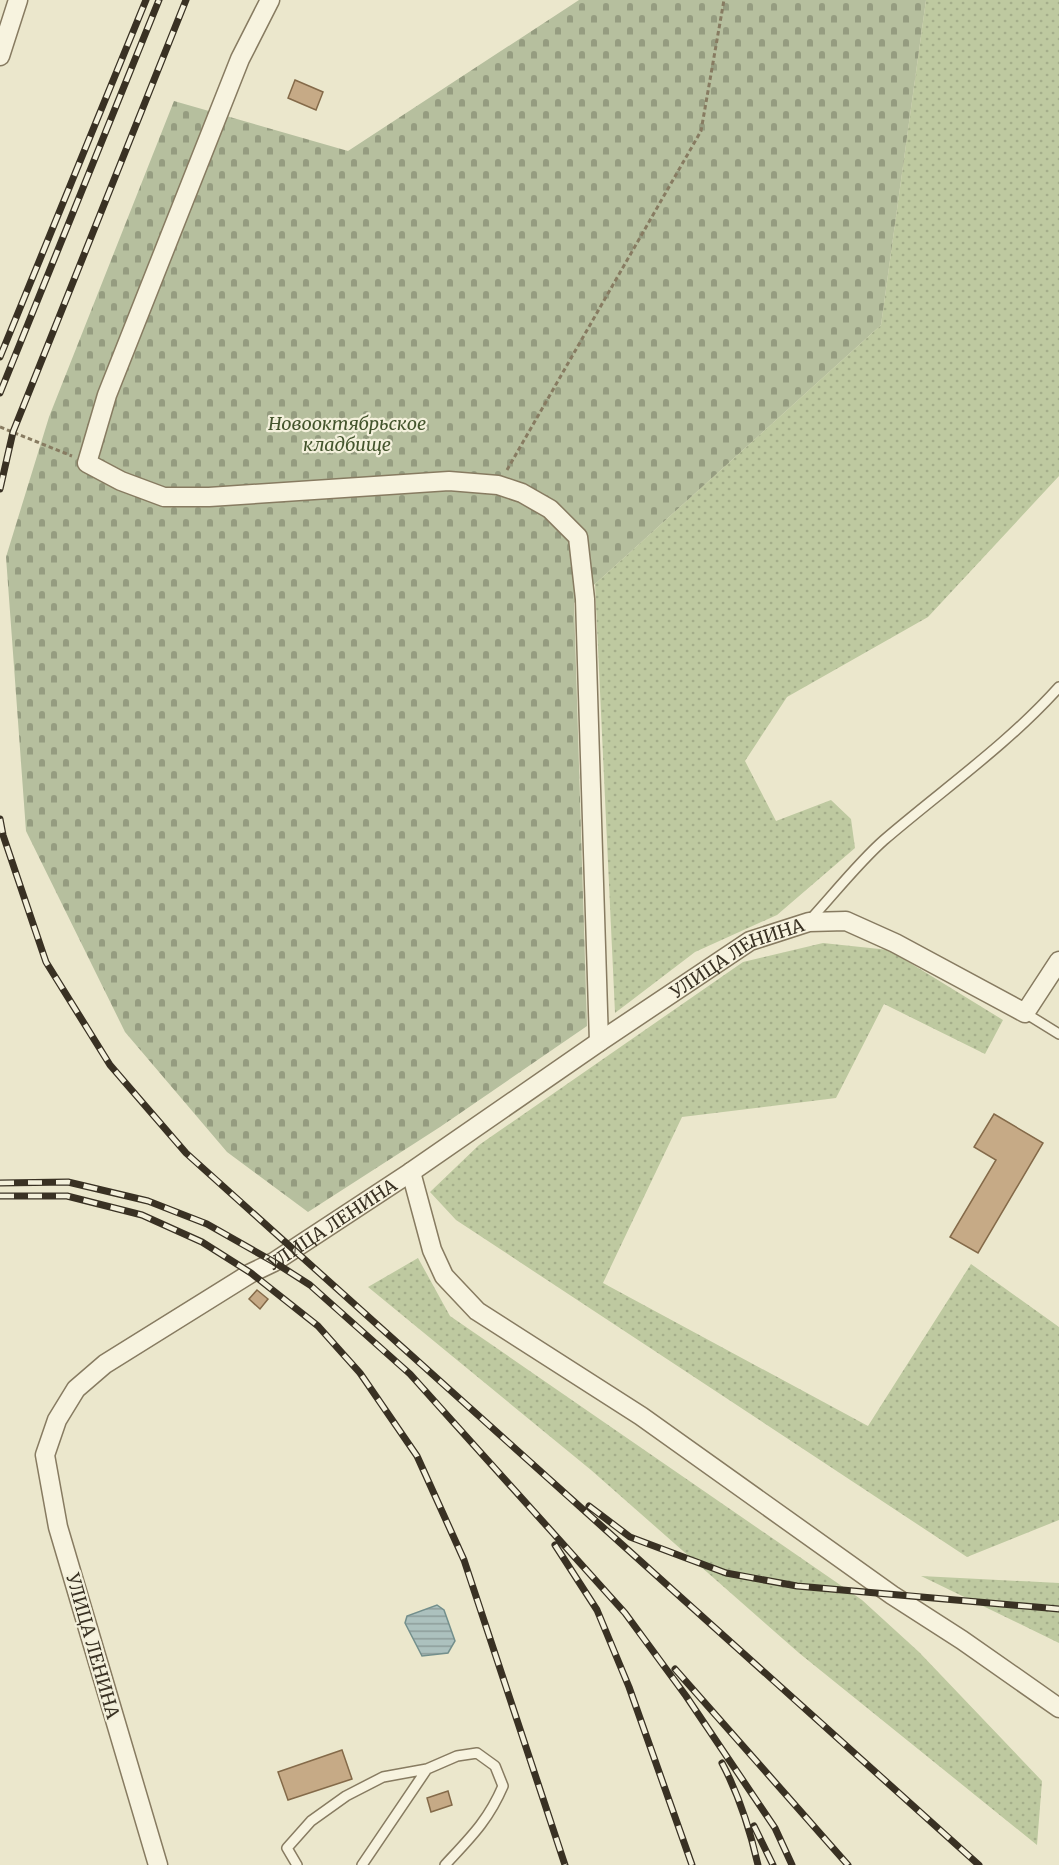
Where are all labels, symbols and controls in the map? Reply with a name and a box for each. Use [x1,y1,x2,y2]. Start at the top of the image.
park label: Новооктябрьское кладбище [268,412,426,456]
street label: УЛИЦА ЛЕНИНА [665,913,807,1003]
street label: УЛИЦА ЛЕНИНА [263,1173,401,1275]
street label: УЛИЦА ЛЕНИНА [61,1570,125,1722]

